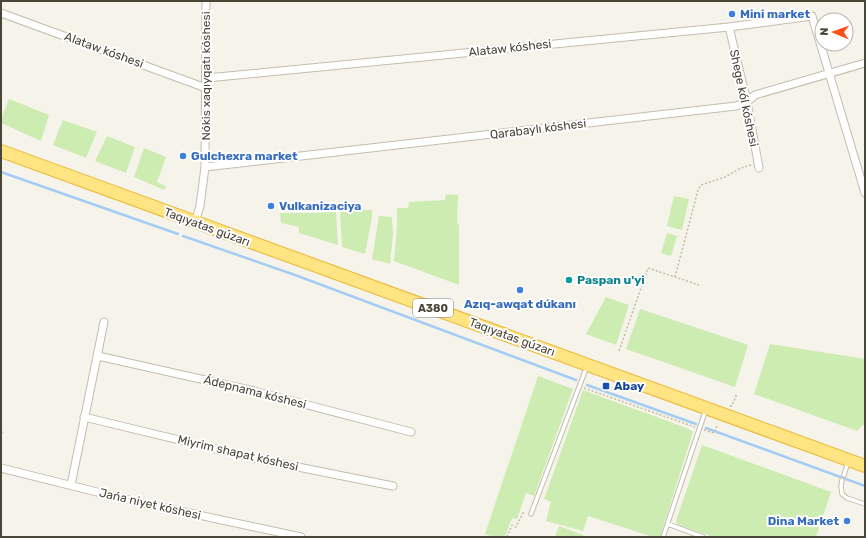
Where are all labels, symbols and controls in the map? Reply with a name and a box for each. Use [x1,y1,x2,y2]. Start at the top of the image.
place label: Mini market [740,7,810,21]
marker: Mini market [727,9,737,19]
street label: Nókis xaqıyqatı kóshesi [199,11,213,141]
north arrow [814,12,854,52]
text: N [818,27,831,36]
street label: Alataw kóshesi [63,29,146,71]
street label: Alataw kóshesi [468,37,552,59]
street label: Shege kól kóshesi [727,48,761,148]
street label: Qarabaylı kóshesi [489,116,587,142]
place label: Gulchexra market [191,149,298,163]
marker: Gulchexra market [178,151,188,161]
place label: Vulkanizaciya [279,199,361,213]
marker: Vulkanizaciya [266,201,276,211]
street label: Taqıyatas gúzarı [162,205,252,249]
place label: Paspan u'yi [577,273,645,287]
marker: Paspan u'yi [564,275,574,285]
marker: Azıq-awqat dúkanı [515,285,525,295]
place label: Azıq-awqat dúkanı [464,297,576,311]
road number: A380 [413,299,453,317]
street label: Taqıyatas gúzarı [467,315,557,359]
street label: Ádepnama kóshesi [202,372,308,412]
place label: Abay [614,379,644,393]
marker: Abay [601,381,611,391]
street label: Miyrim shapat kóshesi [176,432,300,474]
street label: Jańa niyet kóshesi [98,485,202,523]
place label: Dina Market [768,514,839,528]
marker: Dina Market [842,516,852,526]

